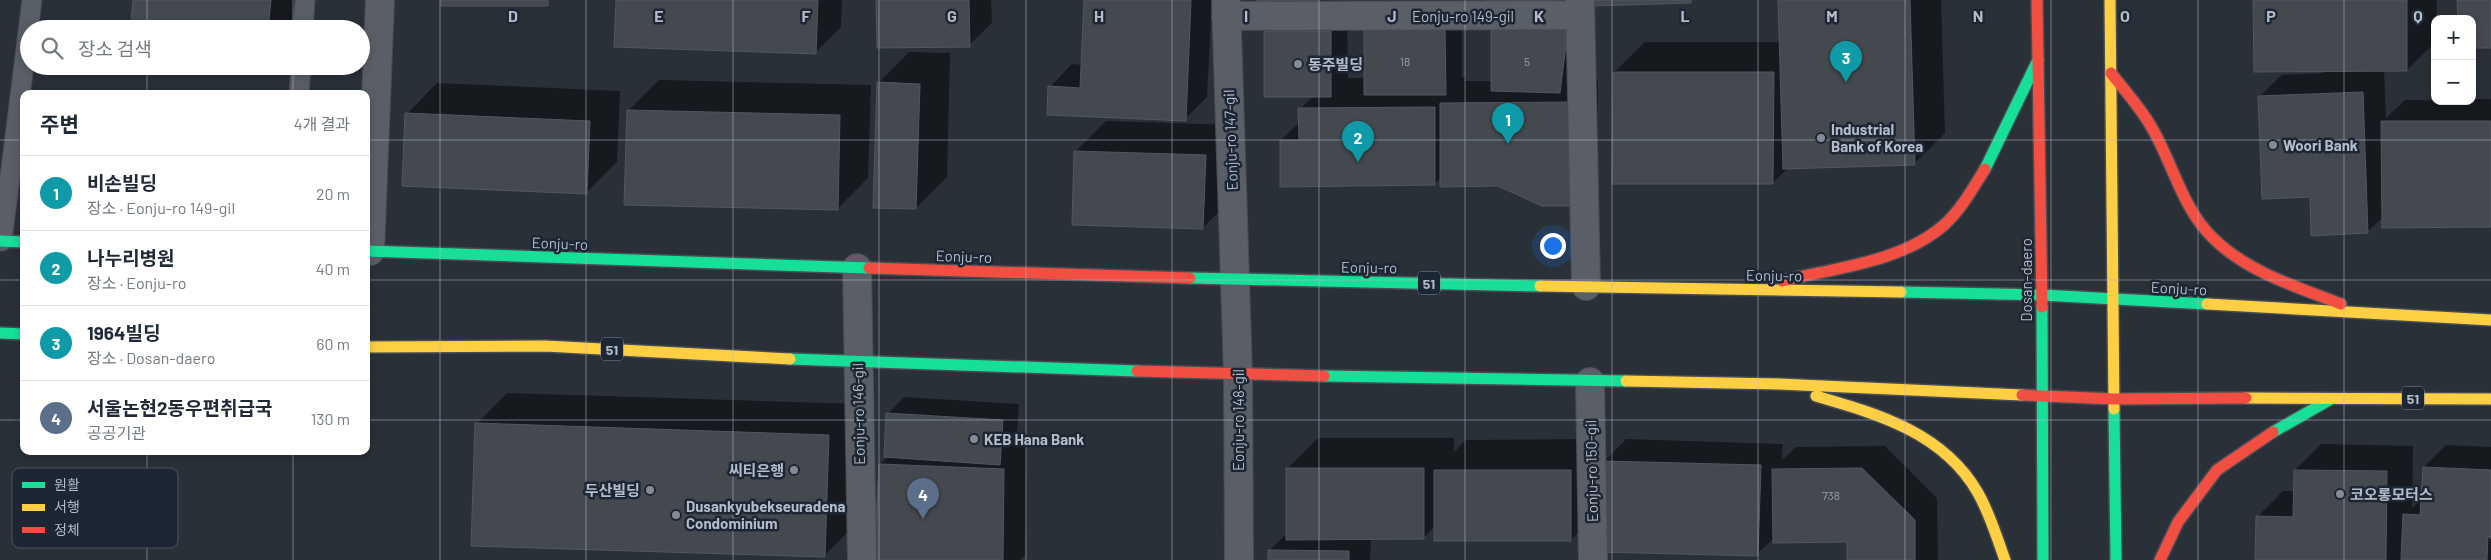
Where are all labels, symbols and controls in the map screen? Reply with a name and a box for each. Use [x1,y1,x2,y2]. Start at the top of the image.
text: D [508,6,518,25]
text: E [654,6,664,25]
text: F [802,6,811,25]
text: G [947,6,957,25]
text: H [1094,6,1104,25]
text: I [1244,6,1248,25]
text: J [1387,6,1397,25]
text: K [1534,6,1544,25]
text: L [1680,6,1690,25]
text: M [1826,6,1838,25]
text: N [1973,6,1983,25]
text: O [2120,6,2130,25]
text: P [2266,6,2276,25]
text: Q [2413,6,2423,25]
street label: Eonju-ro 149-gil [1412,7,1514,25]
map controls [2431,15,2476,105]
button: + [2431,15,2476,60]
search box [20,20,370,75]
icon: search [38,34,66,62]
text: 장소 검색 [78,37,152,60]
pin: 3 [1830,41,1862,82]
house number: 18 [1400,54,1410,68]
house number: 5 [1524,54,1530,68]
place label: 동주빌딩 [1308,55,1363,73]
marker: 동주빌딩 [1292,58,1304,70]
button: − [2431,60,2476,105]
street label: Eonju-ro 147-gil [1219,89,1241,191]
pin: 1 [1492,103,1524,144]
text: 주변 [40,111,79,136]
text: 4개 결과 [294,114,350,133]
place label: Industrial Bank of Korea [1831,120,1923,155]
pin: 2 [1342,121,1374,162]
marker: Industrial Bank of Korea [1815,132,1827,144]
place label: Woori Bank [2283,136,2358,154]
marker: Woori Bank [2267,139,2279,151]
text: 비손빌딩 [87,171,157,194]
text: 1 [53,184,59,203]
text: 20 m [316,184,350,203]
text: 장소 · Eonju-ro 149-gil [87,198,235,217]
street label: Eonju-ro [531,233,589,253]
your location [1540,233,1566,259]
street label: Dosan-daero [2017,238,2035,322]
text: 나누리병원 [87,246,174,269]
street label: Eonju-ro [935,246,993,266]
street label: Eonju-ro [1341,258,1397,276]
text: 2 [52,259,60,278]
text: 40 m [316,259,350,278]
street label: Eonju-ro [1746,266,1802,284]
road number: 51 [1418,272,1440,294]
text: 장소 · Eonju-ro [87,273,187,292]
street label: Eonju-ro [2150,278,2208,298]
text: 1964빌딩 [87,321,160,344]
text: 3 [52,334,60,353]
text: 60 m [316,334,350,353]
road number: 51 [601,338,623,360]
text: 장소 · Dosan-daero [87,348,215,367]
street label: Eonju-ro 146-gil [848,363,868,465]
street label: Eonju-ro 148-gil [1229,369,1247,471]
road number: 51 [2402,386,2424,409]
text: 서울논현2동우편취급국 [87,396,272,419]
text: 4 [51,409,61,428]
text: 130 m [311,409,350,428]
street label: Eonju-ro 150-gil [1581,420,1601,522]
text: 공공기관 [87,423,146,442]
place label: KEB Hana Bank [984,430,1084,448]
marker: KEB Hana Bank [968,433,980,445]
place label: 씨티은행 [729,461,784,479]
marker: 씨티은행 [788,464,800,476]
legend [12,468,178,548]
text: 원활 [54,476,80,493]
pin: 4 [907,478,939,519]
place label: 두산빌딩 [585,481,640,499]
marker: 두산빌딩 [644,484,656,496]
place label: 코오롱모터스 [2350,485,2433,503]
house number: 738 [1822,488,1840,502]
marker: 코오롱모터스 [2334,488,2346,500]
place label: Dusankyubekseuradena Condominium [686,497,846,532]
text: 서행 [54,498,80,515]
marker: Dusankyubekseuradena Condominium [670,509,682,521]
text: 정체 [54,521,80,538]

